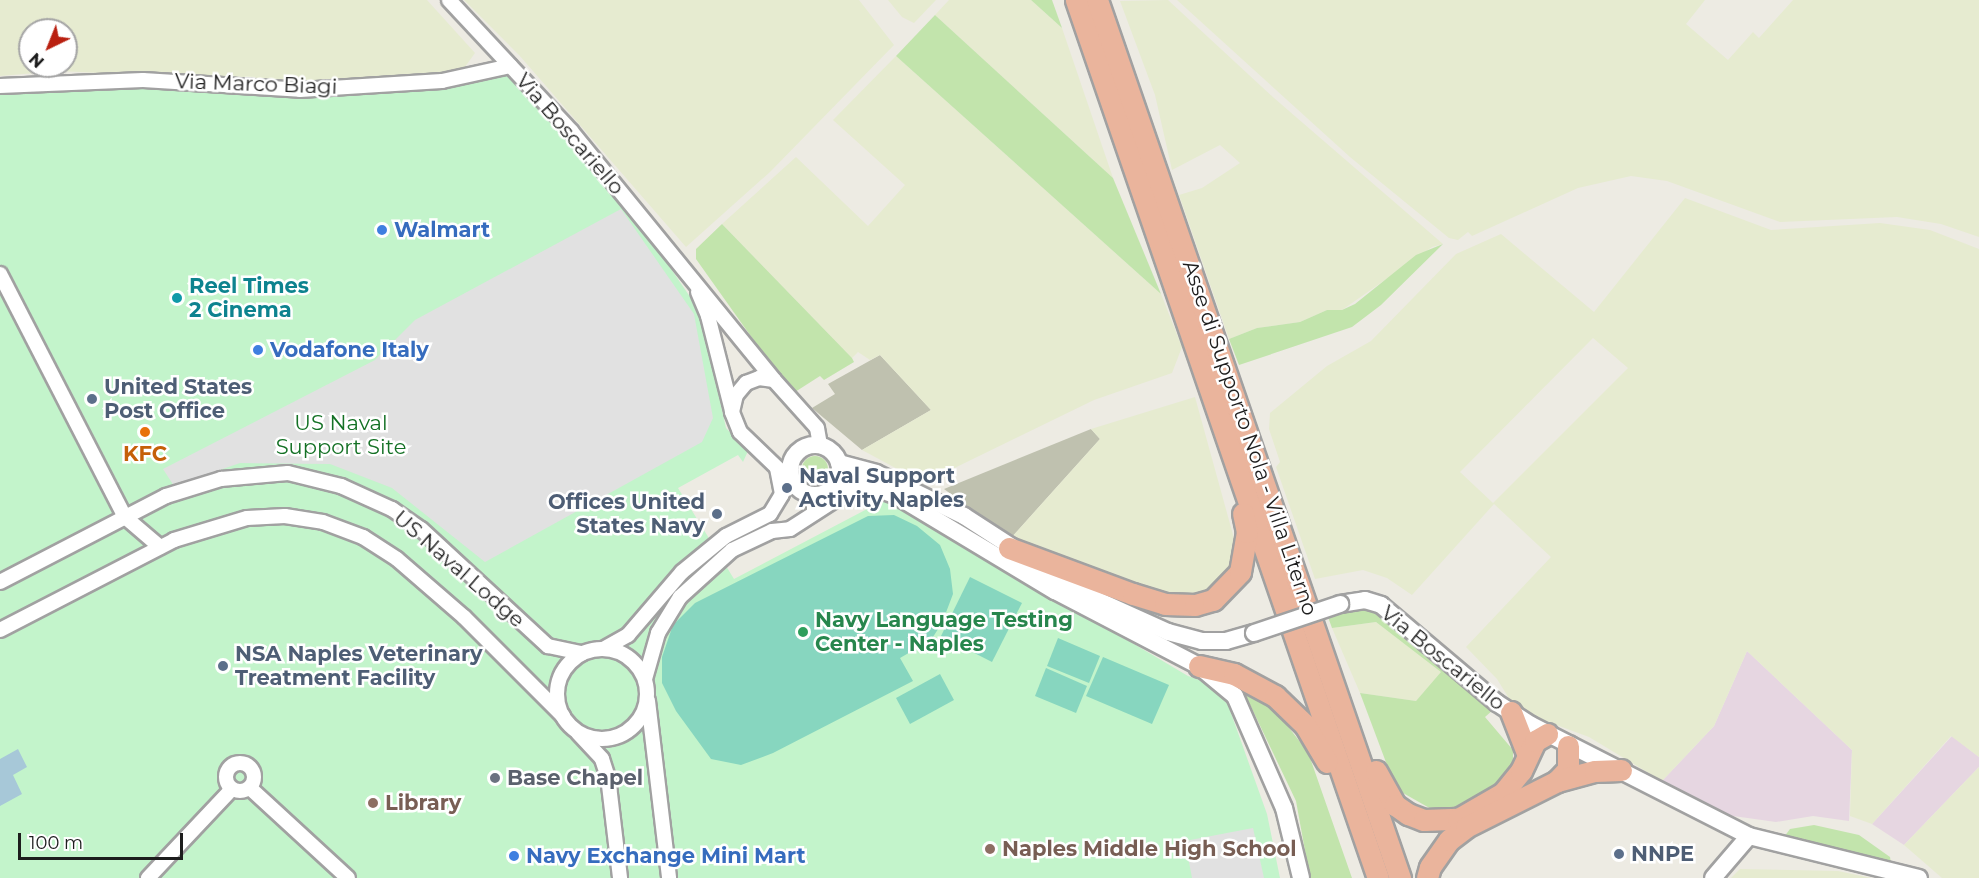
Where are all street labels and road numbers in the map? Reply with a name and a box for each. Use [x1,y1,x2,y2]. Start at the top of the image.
street label: Via Boscariello [511,68,629,200]
street label: Via Marco Biagi [174,69,338,99]
street label: Asse di Supporto Nola - Villa Literno [1177,257,1323,619]
street label: US Naval Lodge [388,505,530,633]
street label: Via Boscariello [1376,600,1510,716]

